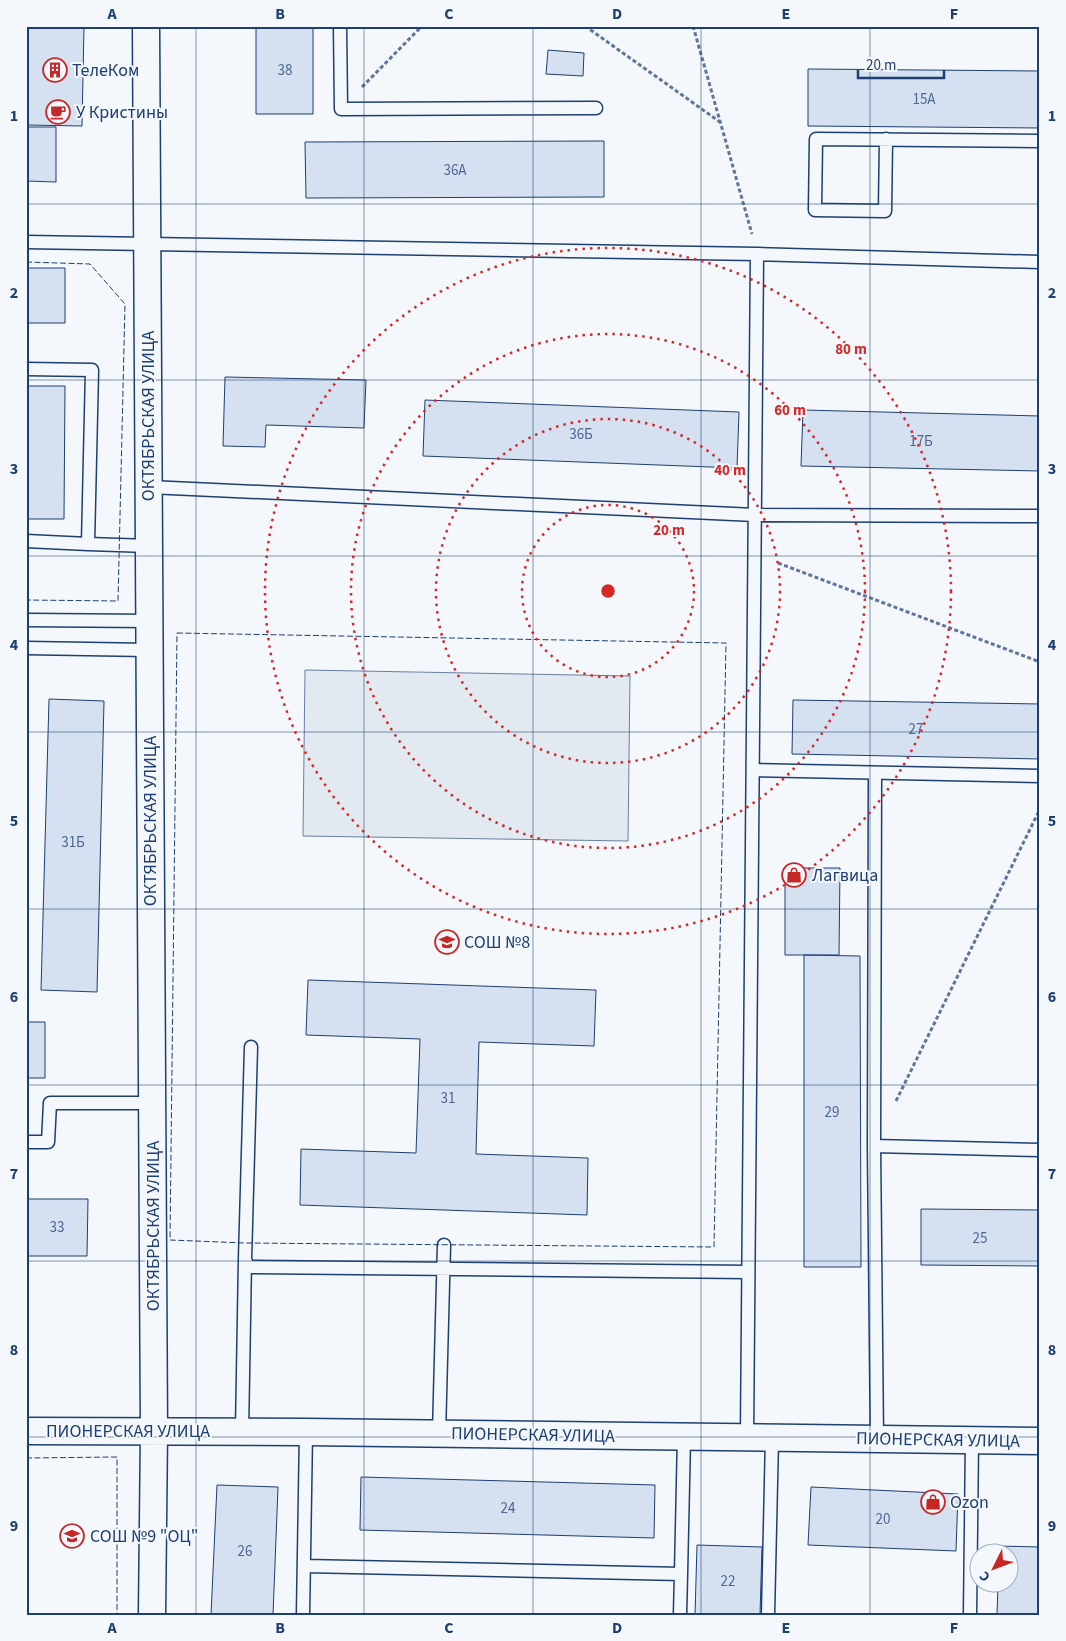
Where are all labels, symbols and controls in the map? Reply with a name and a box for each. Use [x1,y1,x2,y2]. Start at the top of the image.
text: A [106,3,117,25]
text: B [275,3,285,25]
text: C [444,3,454,25]
text: D [612,3,622,25]
text: E [782,3,790,25]
text: F [950,3,958,25]
scale bar [858,48,945,80]
text: 20 m [866,55,896,76]
building icon: ТелеКом [42,57,68,83]
place label: ТелеКом [72,58,139,83]
house number: 38 [278,60,292,81]
house number: 15А [912,89,936,110]
cafe icon: У Кристины [45,99,71,125]
place label: У Кристины [76,100,168,125]
text: 1 [10,105,18,127]
text: 1 [1048,105,1056,127]
house number: 36А [443,160,467,181]
text: 2 [10,282,18,304]
text: 2 [1048,282,1056,304]
street label: ОКТЯБРЬСКАЯ УЛИЦА [136,331,161,501]
text: 80 m [835,339,867,360]
text: 60 m [774,400,806,421]
house number: 36Б [569,424,593,445]
house number: 17Б [909,431,933,452]
text: 3 [10,458,18,480]
text: 3 [1048,458,1056,480]
text: 40 m [714,460,746,481]
text: 20 m [653,520,685,541]
centre of rings [599,582,617,600]
text: 4 [10,634,19,656]
text: 4 [1048,634,1057,656]
house number: 27 [909,719,923,740]
street label: ОКТЯБРЬСКАЯ УЛИЦА [138,736,163,906]
text: 5 [10,810,18,832]
text: 5 [1048,810,1056,832]
house number: 31Б [61,832,85,853]
shop icon: Лагвица [781,862,807,888]
place label: Лагвица [812,863,878,888]
school or university icon: СОШ №8 [434,929,460,955]
place label: СОШ №8 [464,930,530,955]
text: 6 [10,986,18,1008]
text: 6 [1048,986,1056,1008]
house number: 31 [441,1088,455,1109]
house number: 29 [825,1102,839,1123]
street label: ОКТЯБРЬСКАЯ УЛИЦА [141,1141,166,1311]
text: 7 [10,1163,18,1185]
text: 7 [1048,1163,1056,1185]
house number: 33 [50,1217,64,1238]
house number: 25 [973,1228,987,1249]
text: 8 [10,1339,18,1361]
text: 8 [1048,1339,1056,1361]
street label: ПИОНЕРСКАЯ УЛИЦА [46,1419,210,1444]
street label: ПИОНЕРСКАЯ УЛИЦА [451,1421,615,1449]
street label: ПИОНЕРСКАЯ УЛИЦА [856,1426,1020,1454]
shop icon: Ozon [920,1489,946,1515]
place label: Ozon [950,1490,989,1515]
house number: 24 [501,1498,516,1519]
house number: 20 [876,1509,890,1530]
text: 9 [10,1515,18,1537]
text: 9 [1048,1515,1056,1537]
school or university icon: СОШ №9 "ОЦ" [59,1523,85,1549]
place label: СОШ №9 "ОЦ" [90,1524,199,1549]
house number: 26 [238,1541,252,1562]
north arrow [968,1544,1018,1594]
text: С [975,1566,995,1586]
house number: 22 [721,1571,735,1592]
text: A [106,1617,117,1639]
text: B [275,1617,285,1639]
text: C [444,1617,454,1639]
text: D [612,1617,622,1639]
text: E [782,1617,790,1639]
text: F [950,1617,958,1639]

